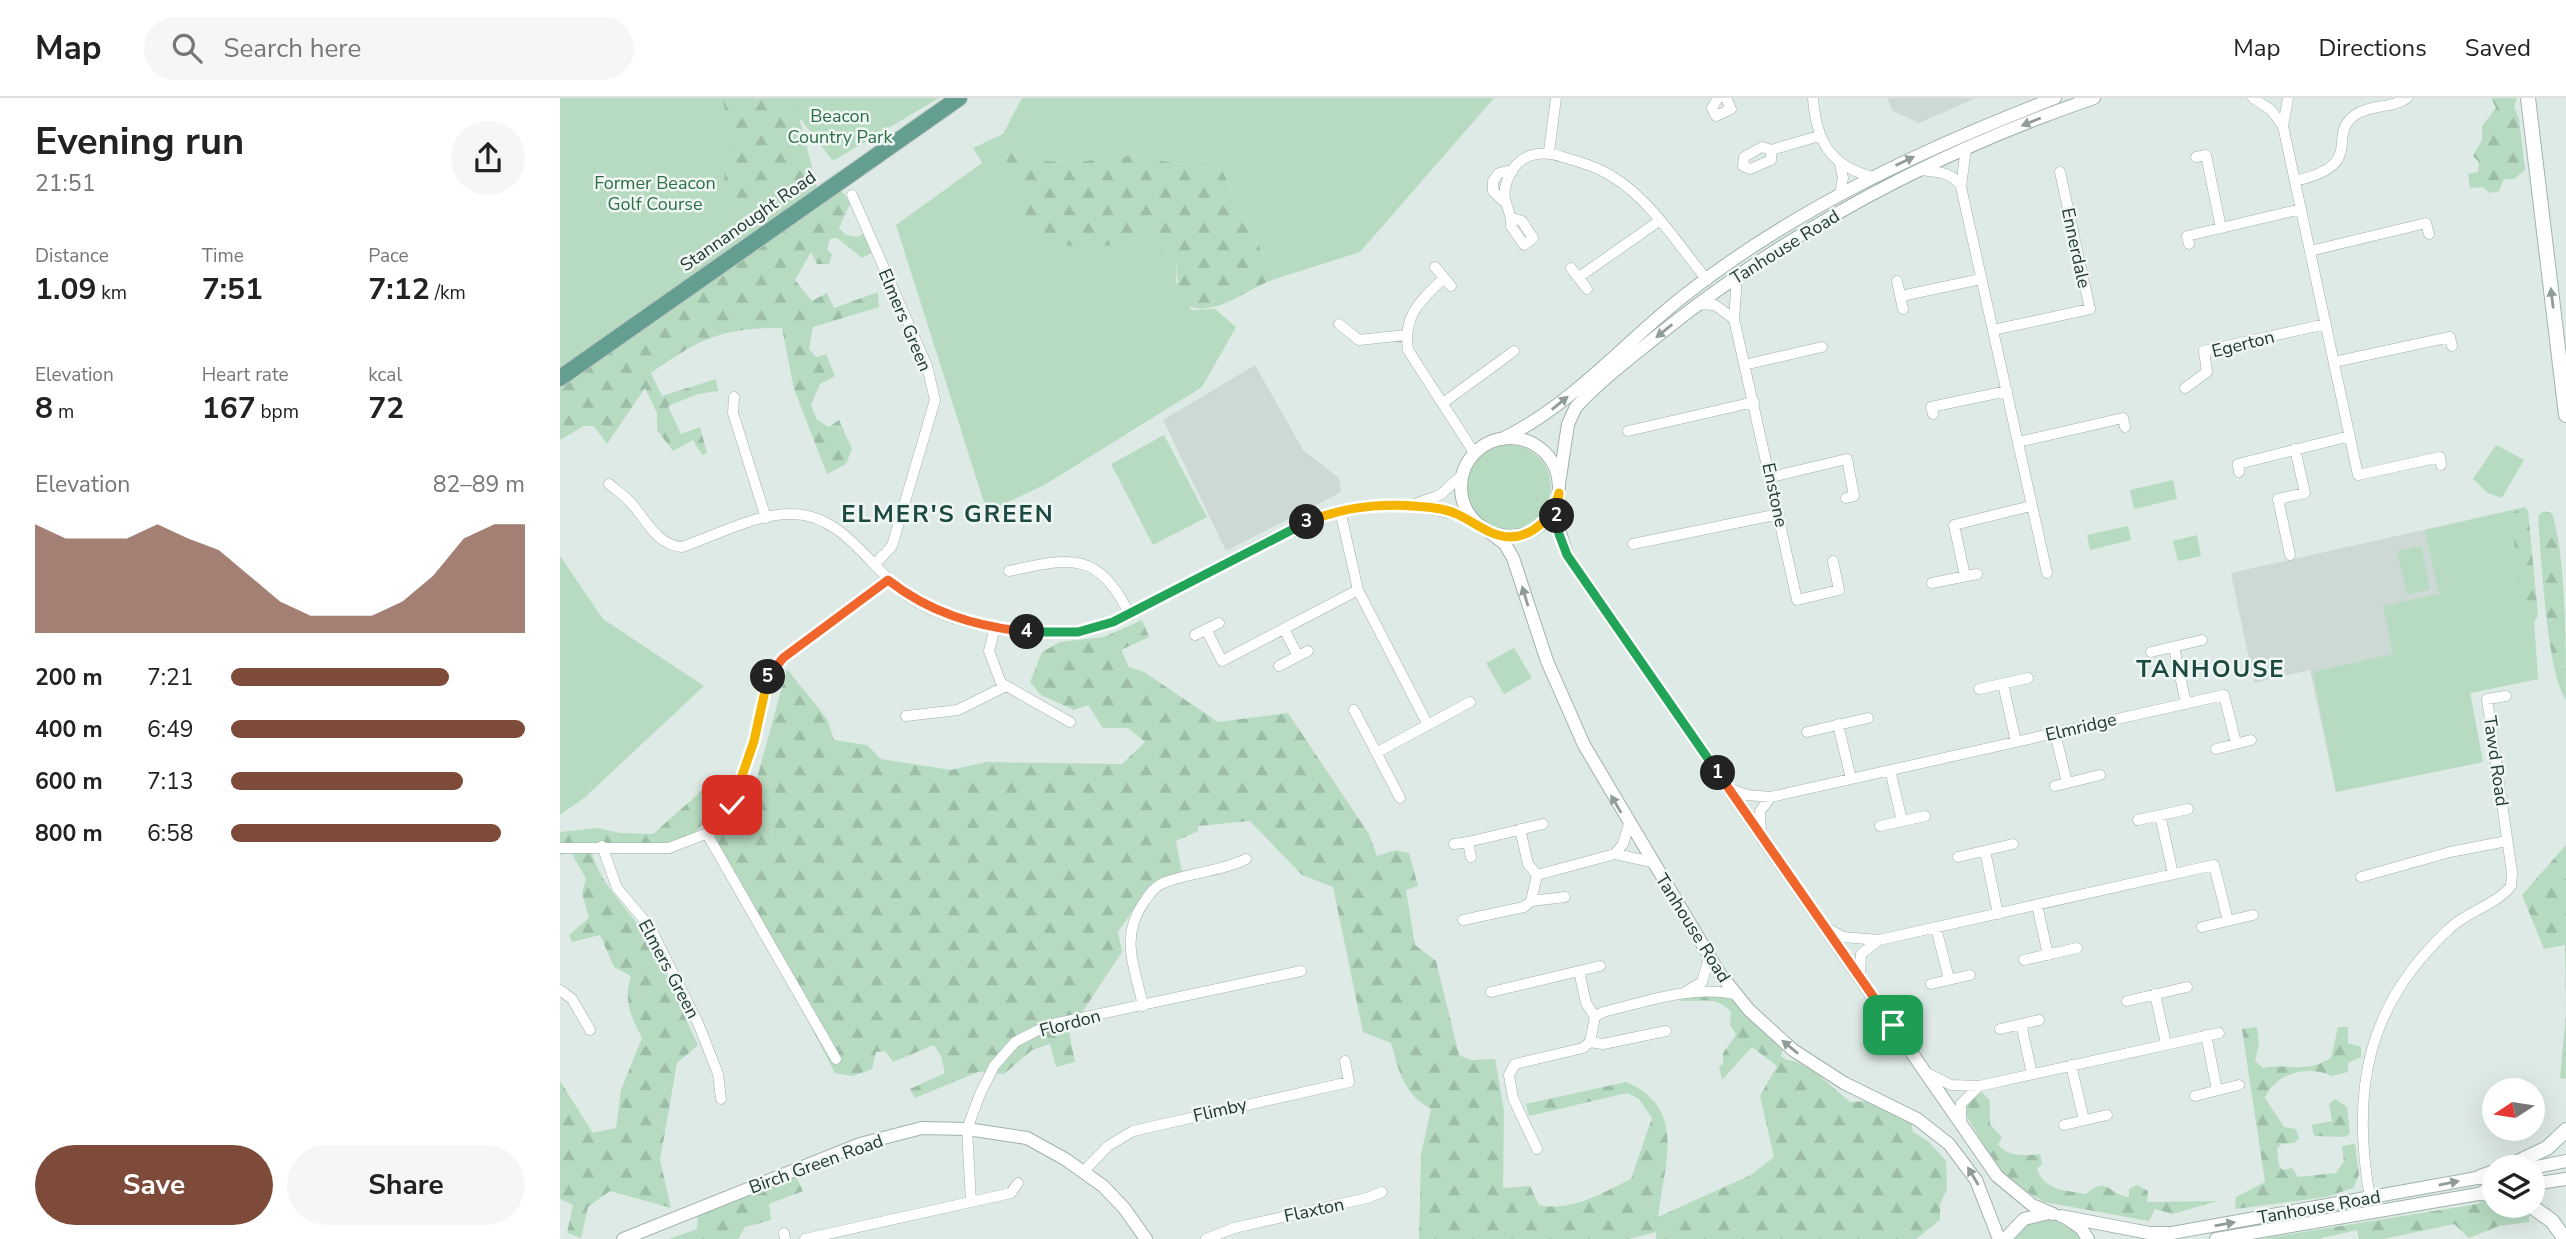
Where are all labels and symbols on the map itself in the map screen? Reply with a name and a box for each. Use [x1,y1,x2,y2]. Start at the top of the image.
park label: Beacon Country Park [788,104,893,149]
one-way arrow [2020,117,2041,128]
one-way arrow [1895,156,1915,167]
street label: Stannanought Road [675,165,821,277]
park label: Former Beacon Golf Course [594,171,716,216]
street label: Tanhouse Road [1726,204,1844,290]
street label: Ennerdale [2056,206,2096,290]
street label: Elmers Green [873,265,937,375]
one-way arrow [2546,287,2557,309]
one-way arrow [1656,323,1674,338]
street label: Egerton [2209,325,2277,363]
one-way arrow [1550,396,1568,411]
street label: Enstone [1756,461,1794,529]
district label: ELMER'S GREEN [841,498,1055,530]
pin: 2 [1539,498,1574,534]
pin: 3 [1290,504,1324,540]
one-way arrow [1519,585,1529,606]
pin: 4 [1009,614,1044,650]
district label: TANHOUSE [2136,653,2286,685]
pin: 5 [750,660,786,694]
street label: Elmridge [2043,707,2119,747]
street label: Tawd Road [2478,714,2514,808]
pin: 1 [1700,756,1736,790]
pin [702,775,762,835]
one-way arrow [1610,794,1623,813]
street label: Tanhouse Road [1650,869,1736,987]
street label: Elmers Green [633,915,705,1023]
pin [1863,995,1923,1055]
street label: Flordon [1037,1003,1103,1043]
one-way arrow [1781,1040,1798,1055]
north arrow [2482,1078,2544,1141]
street label: Flimby [1191,1092,1250,1128]
street label: Birch Green Road [746,1129,886,1199]
one-way arrow [1966,1167,1979,1186]
one-way arrow [2438,1178,2460,1189]
street label: Tanhouse Road [2256,1184,2382,1230]
street label: Flaxton [1282,1192,1346,1228]
one-way arrow [2214,1218,2236,1229]

